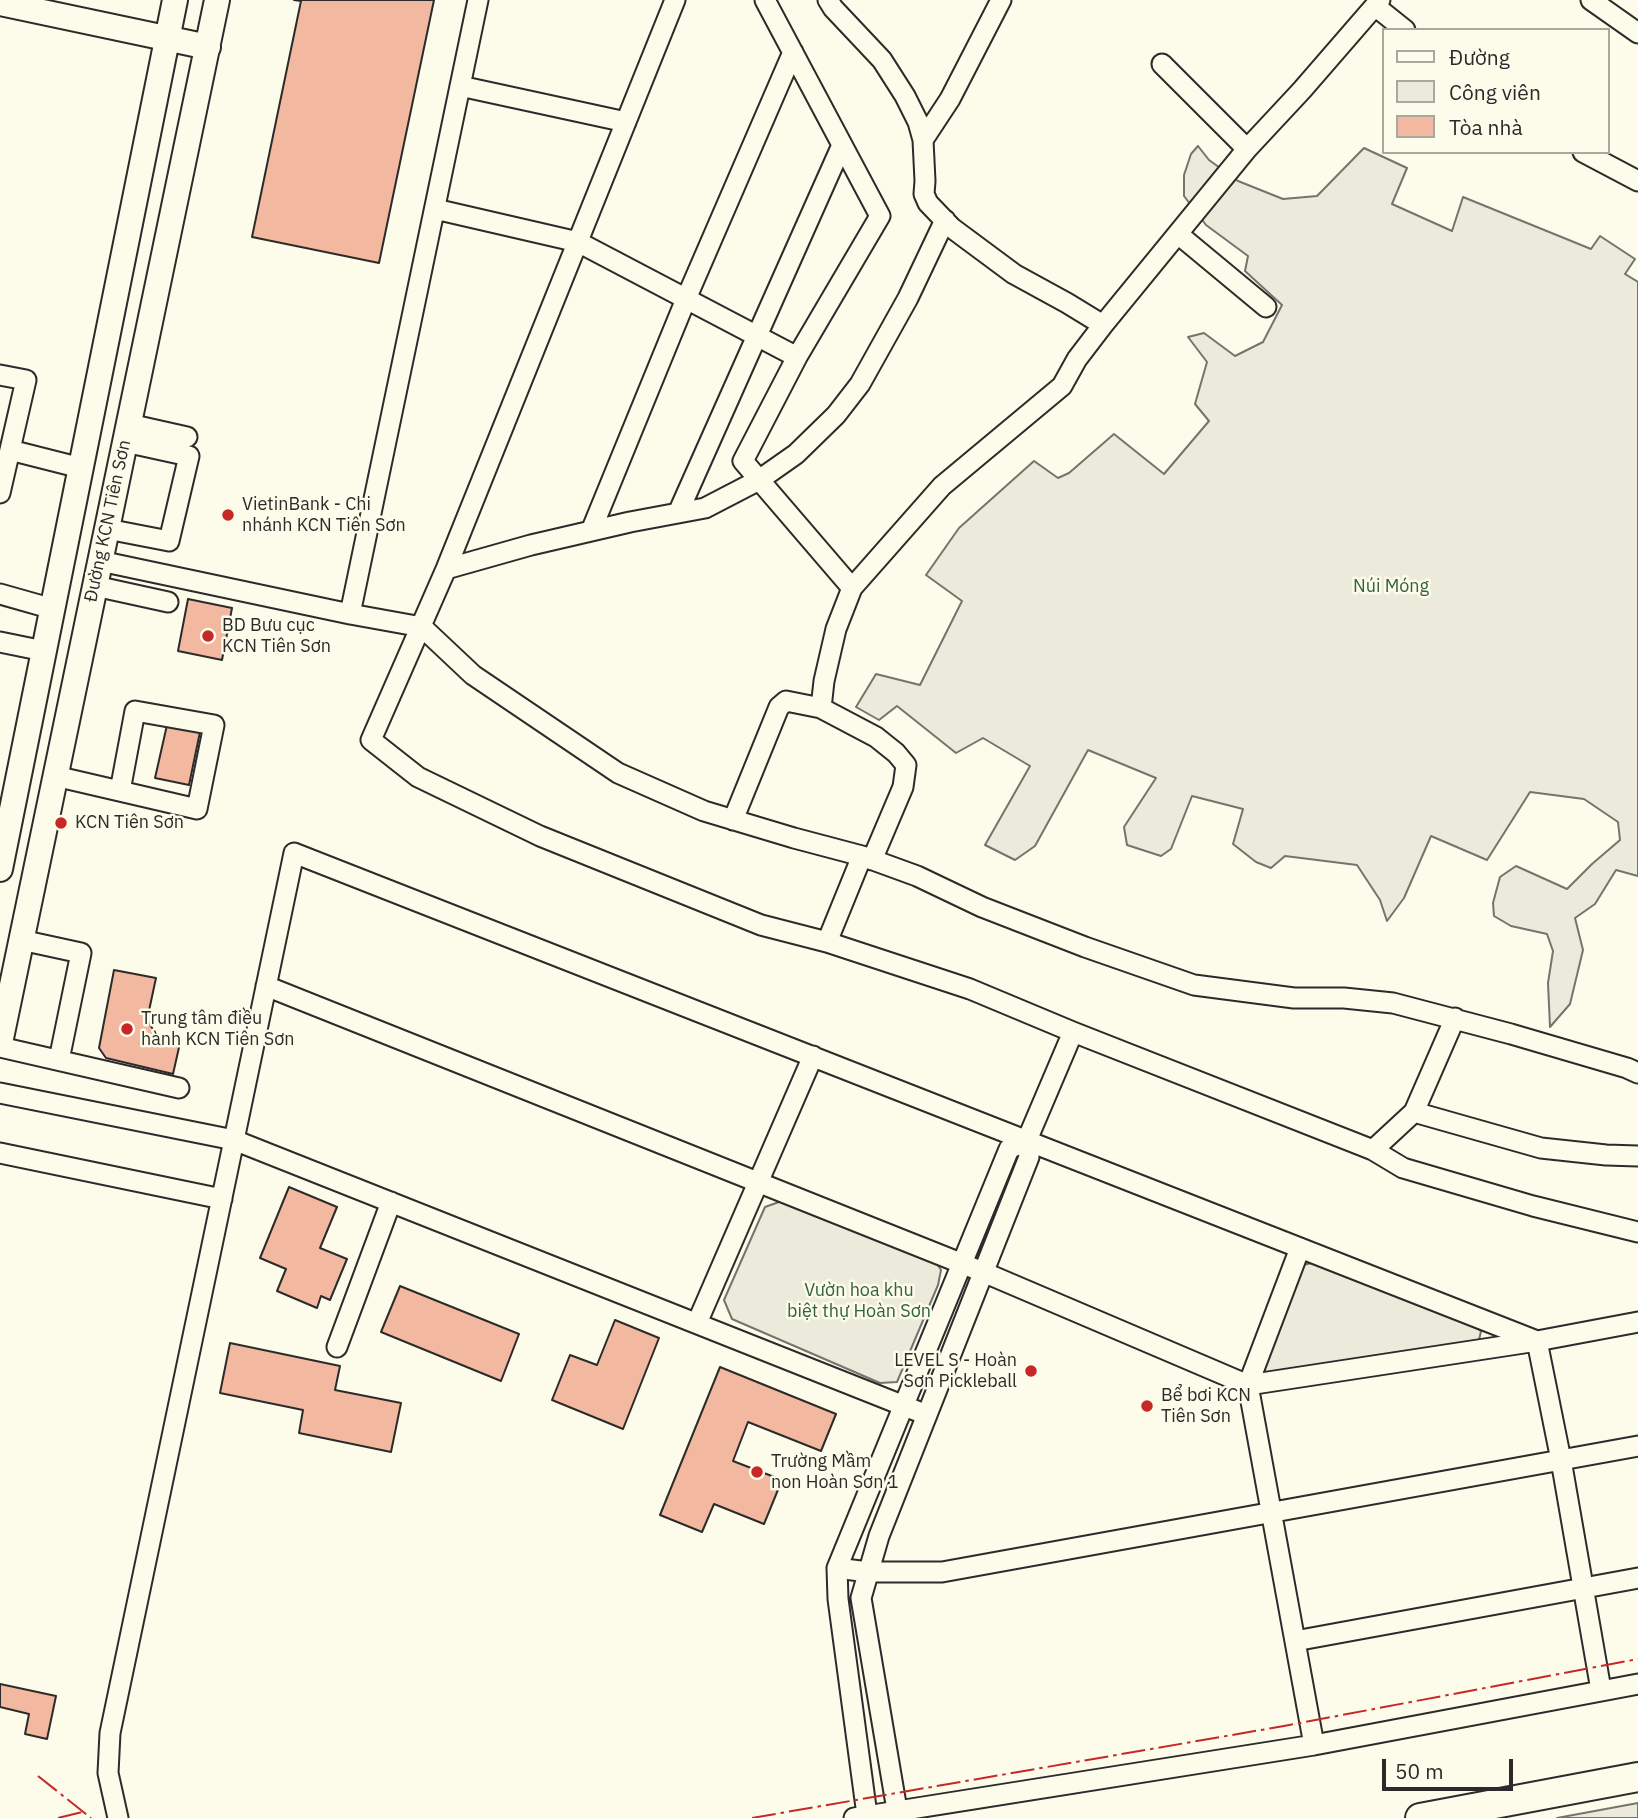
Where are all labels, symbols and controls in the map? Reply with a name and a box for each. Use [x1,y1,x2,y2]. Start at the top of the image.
legend [1382,28,1610,154]
text: Đường [1449,43,1510,71]
text: Công viên [1449,78,1541,106]
text: Tòa nhà [1449,113,1523,141]
street label: Đường KCN Tiên Sơn [80,438,136,604]
place label: VietinBank - Chi nhánh KCN Tiên Sơn [242,494,406,536]
marker: VietinBank - Chi nhánh KCN Tiên Sơn [220,507,236,523]
park label: Núi Móng [1353,576,1429,598]
place label: BD Bưu cục KCN Tiên Sơn [222,615,331,658]
marker: BD Bưu cục KCN Tiên Sơn [200,628,216,644]
place label: KCN Tiên Sơn [75,812,184,834]
marker: KCN Tiên Sơn [53,815,69,831]
place label: Trung tâm điều hành KCN Tiên Sơn [141,1008,295,1050]
marker: Trung tâm điều hành KCN Tiên Sơn [119,1021,135,1037]
park label: Vườn hoa khu biệt thự Hoàn Sơn [787,1280,931,1322]
place label: LEVEL S - Hoàn Sơn Pickleball [894,1350,1017,1392]
marker: LEVEL S - Hoàn Sơn Pickleball [1023,1363,1039,1379]
place label: Bể bơi KCN Tiên Sơn [1161,1385,1251,1428]
marker: Bể bơi KCN Tiên Sơn [1139,1398,1155,1414]
place label: Trường Mầm non Hoàn Sơn 1 [771,1451,898,1494]
marker: Trường Mầm non Hoàn Sơn 1 [749,1464,765,1480]
scale bar [1386,1744,1517,1788]
text: 50 m [1395,1757,1444,1785]

